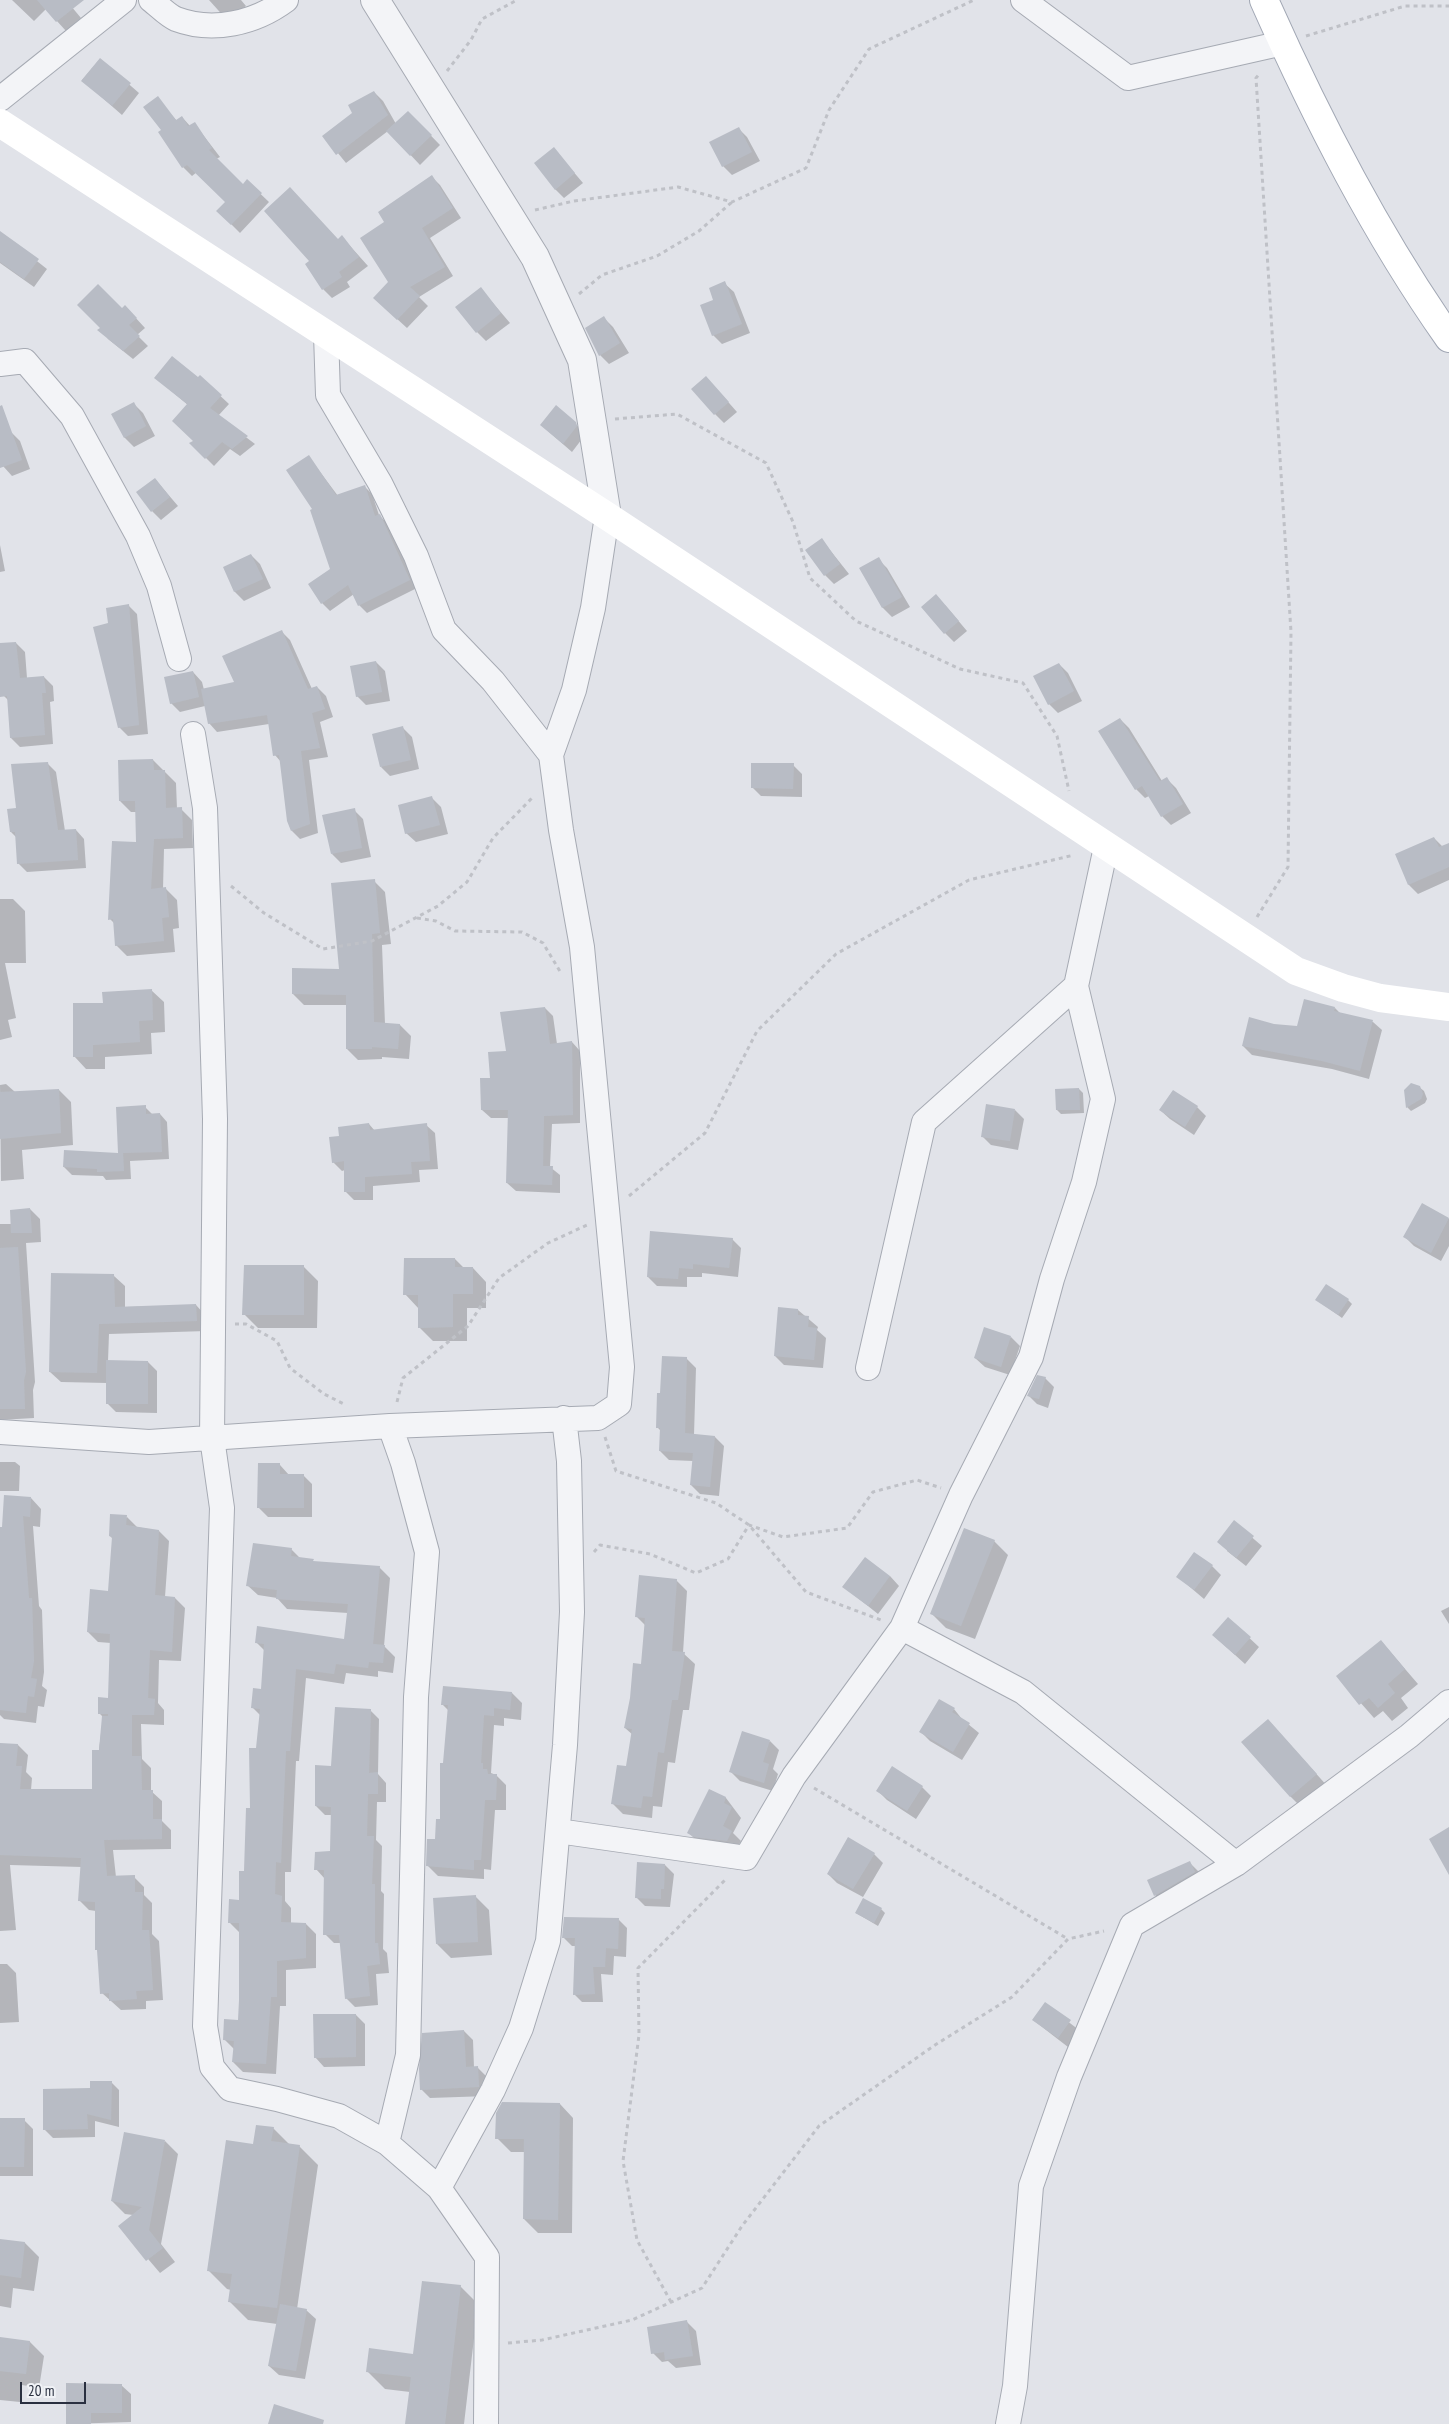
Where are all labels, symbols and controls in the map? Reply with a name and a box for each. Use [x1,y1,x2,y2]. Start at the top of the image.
scale bar [22,2372,89,2404]
text: 20 m [28,2381,54,2400]

